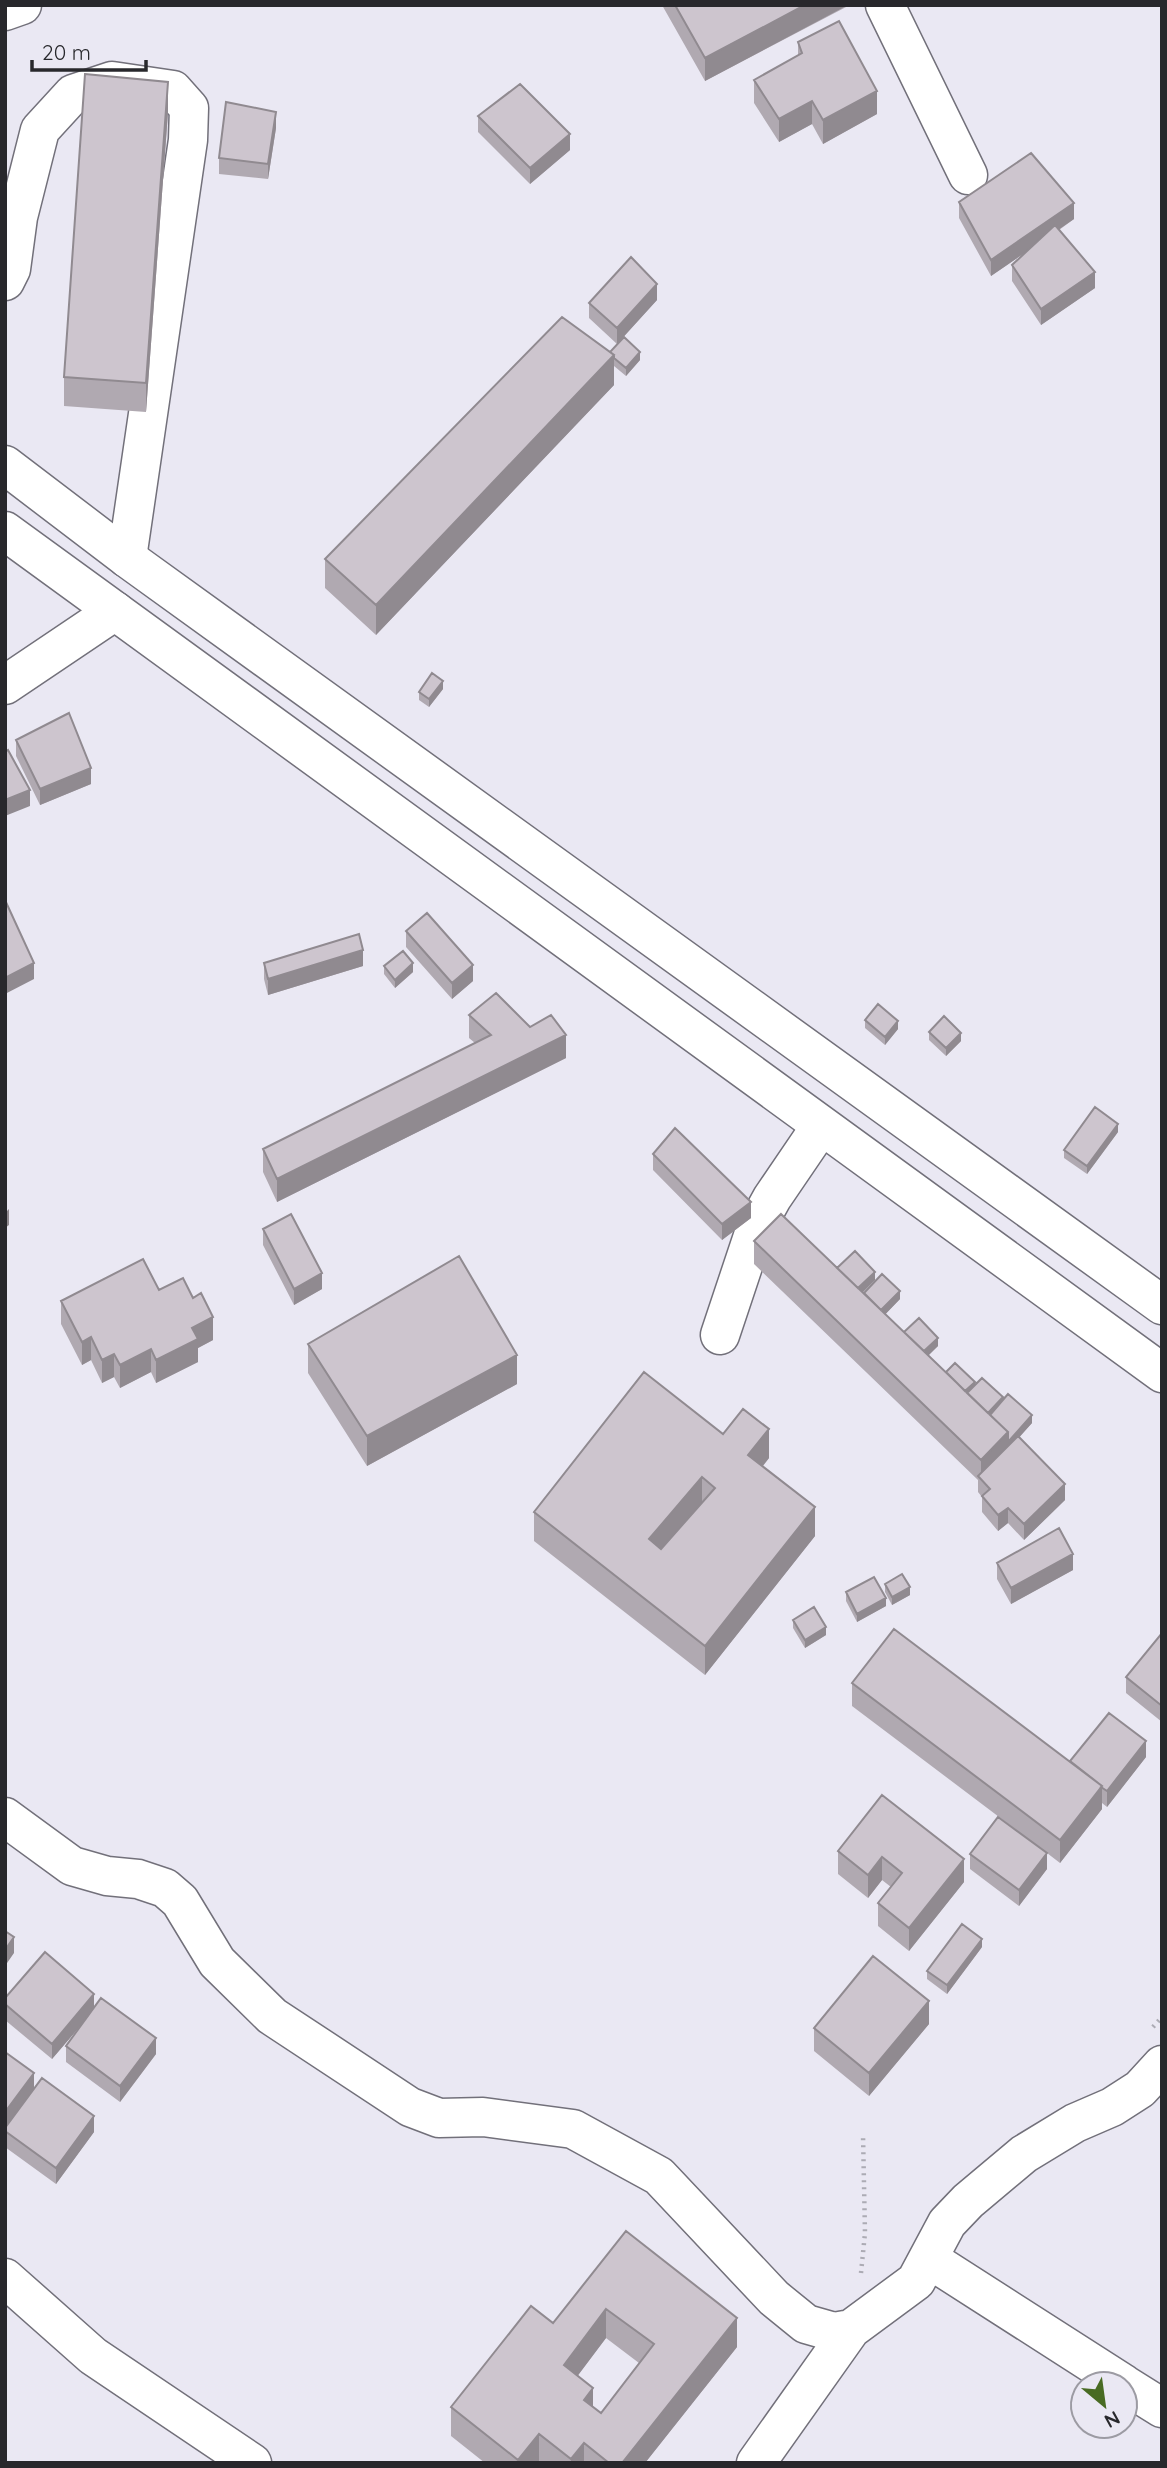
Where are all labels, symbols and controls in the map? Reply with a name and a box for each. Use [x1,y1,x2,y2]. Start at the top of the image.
scale bar [32,28,145,72]
text: 20 m [42,39,91,65]
north arrow [1069,2370,1139,2440]
text: N [1100,2406,1124,2434]

